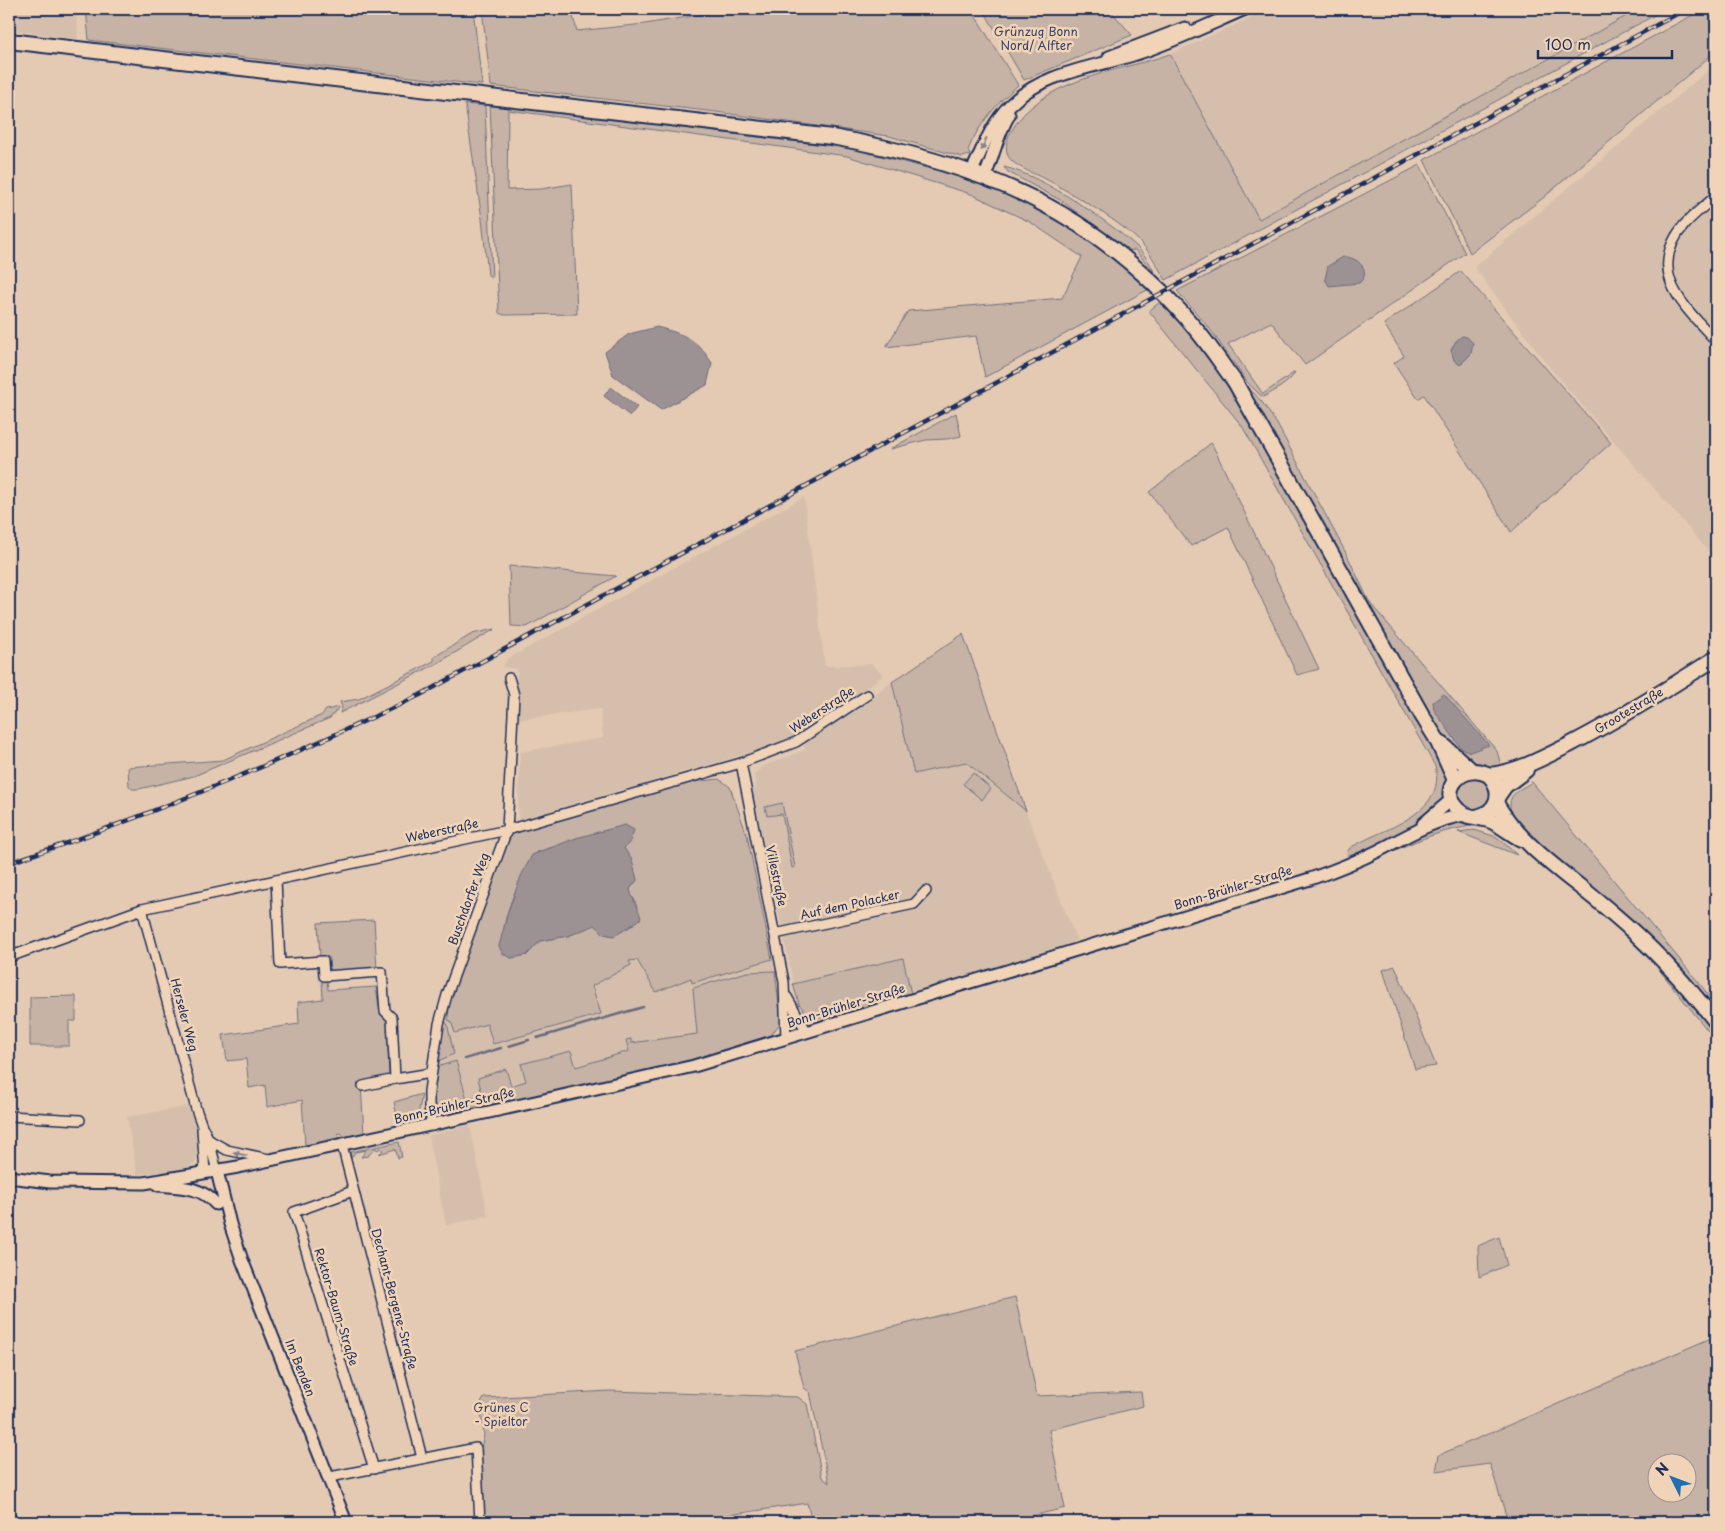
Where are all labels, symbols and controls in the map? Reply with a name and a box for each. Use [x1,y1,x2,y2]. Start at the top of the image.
park label: Grünzug Bonn Nord/ Alfter [994,22,1078,54]
scale bar [1538,28,1671,60]
text: 100 m [1545,32,1591,55]
one-way arrow [980,137,988,152]
street label: Weberstraße [786,682,857,737]
street label: Grootestraße [1591,682,1666,738]
street label: Weberstraße [404,814,480,846]
street label: Villestraße [762,844,792,908]
street label: Buschdorfer Weg [443,850,493,947]
street label: Bonn-Brühler-Straße [1171,860,1294,914]
street label: Auf dem Polacker [798,885,902,923]
street label: Herseler Weg [167,976,203,1054]
street label: Bonn-Brühler-Straße [784,978,907,1032]
street label: Bonn-Brühler-Straße [392,1082,516,1128]
one-way arrow [233,1150,248,1158]
street label: Dechant-Bergene-Straße [367,1226,423,1372]
street label: Rektor-Baum-Straße [310,1246,363,1368]
street label: Im Benden [281,1336,321,1399]
park label: Grünes C - Spieltor [473,1398,529,1430]
north arrow [1648,1454,1698,1504]
text: N [1650,1458,1673,1480]

